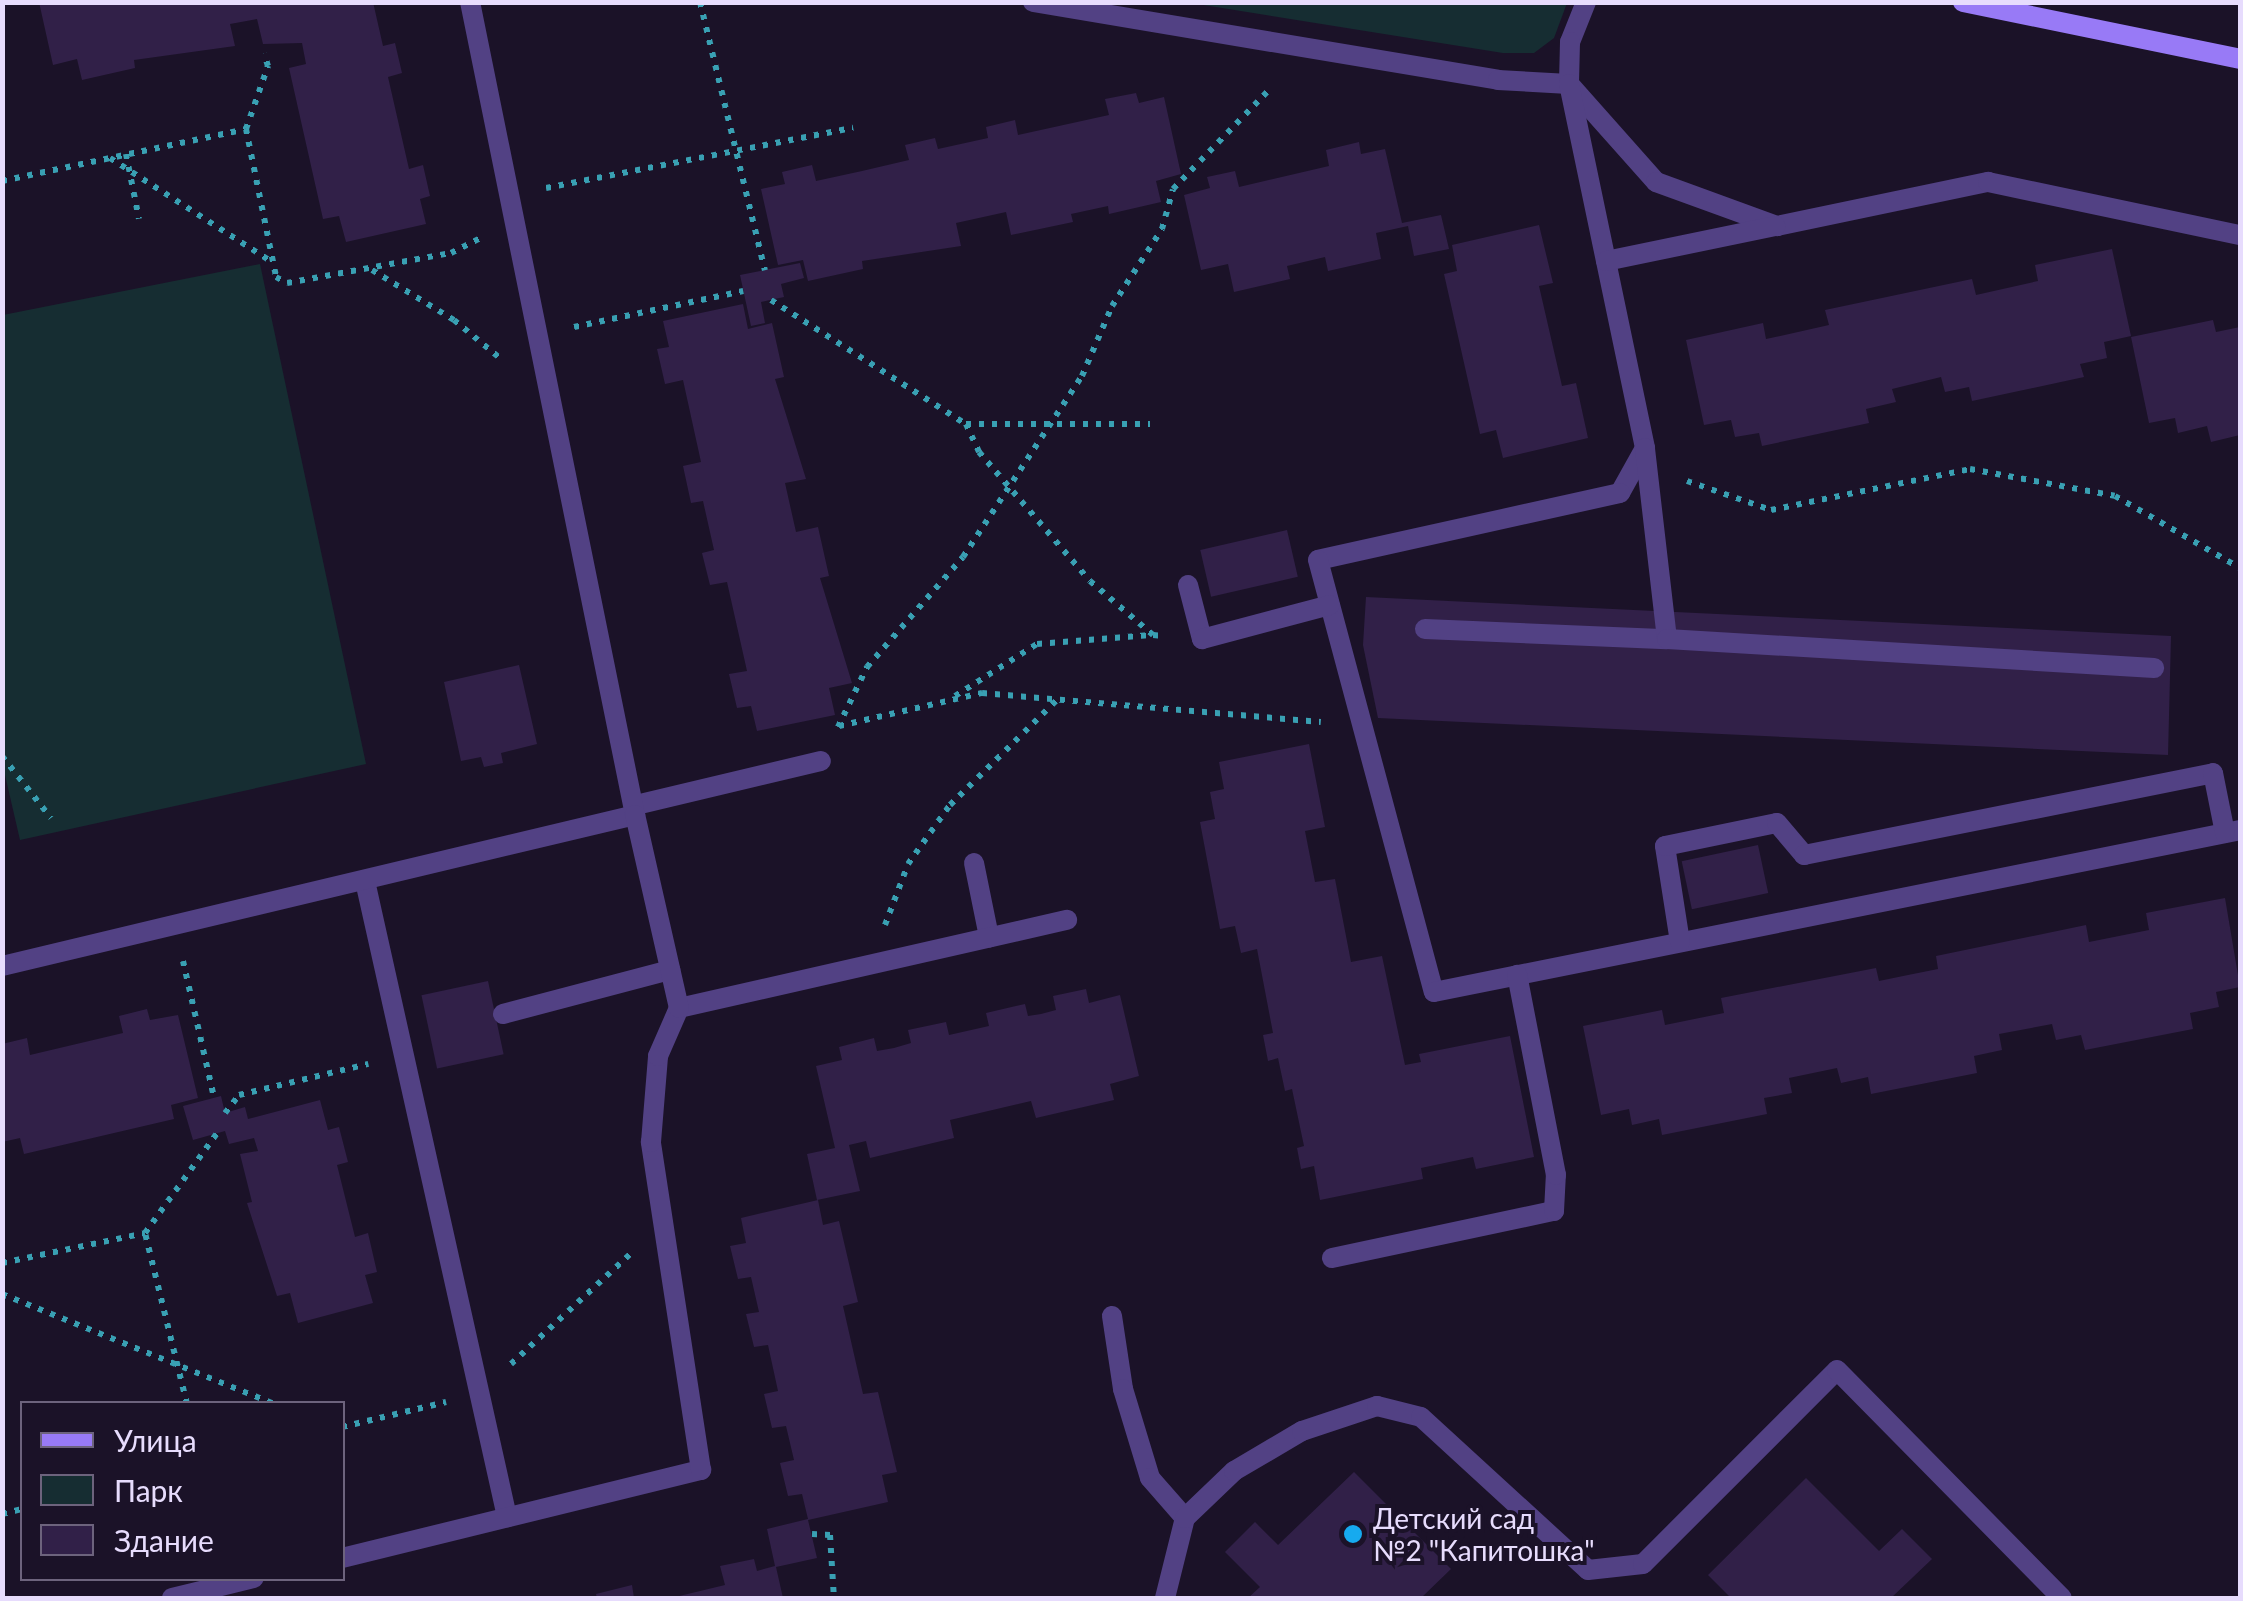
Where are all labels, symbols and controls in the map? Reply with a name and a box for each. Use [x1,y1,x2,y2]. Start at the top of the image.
legend [20,1401,345,1581]
text: Улица [114,1422,197,1458]
text: Парк [114,1472,183,1508]
place label: Детский сад №2 "Капитошка" [1373,1501,1595,1567]
text: Здание [114,1522,214,1558]
marker: Детский сад №2 "Капитошка" [1342,1523,1364,1545]

